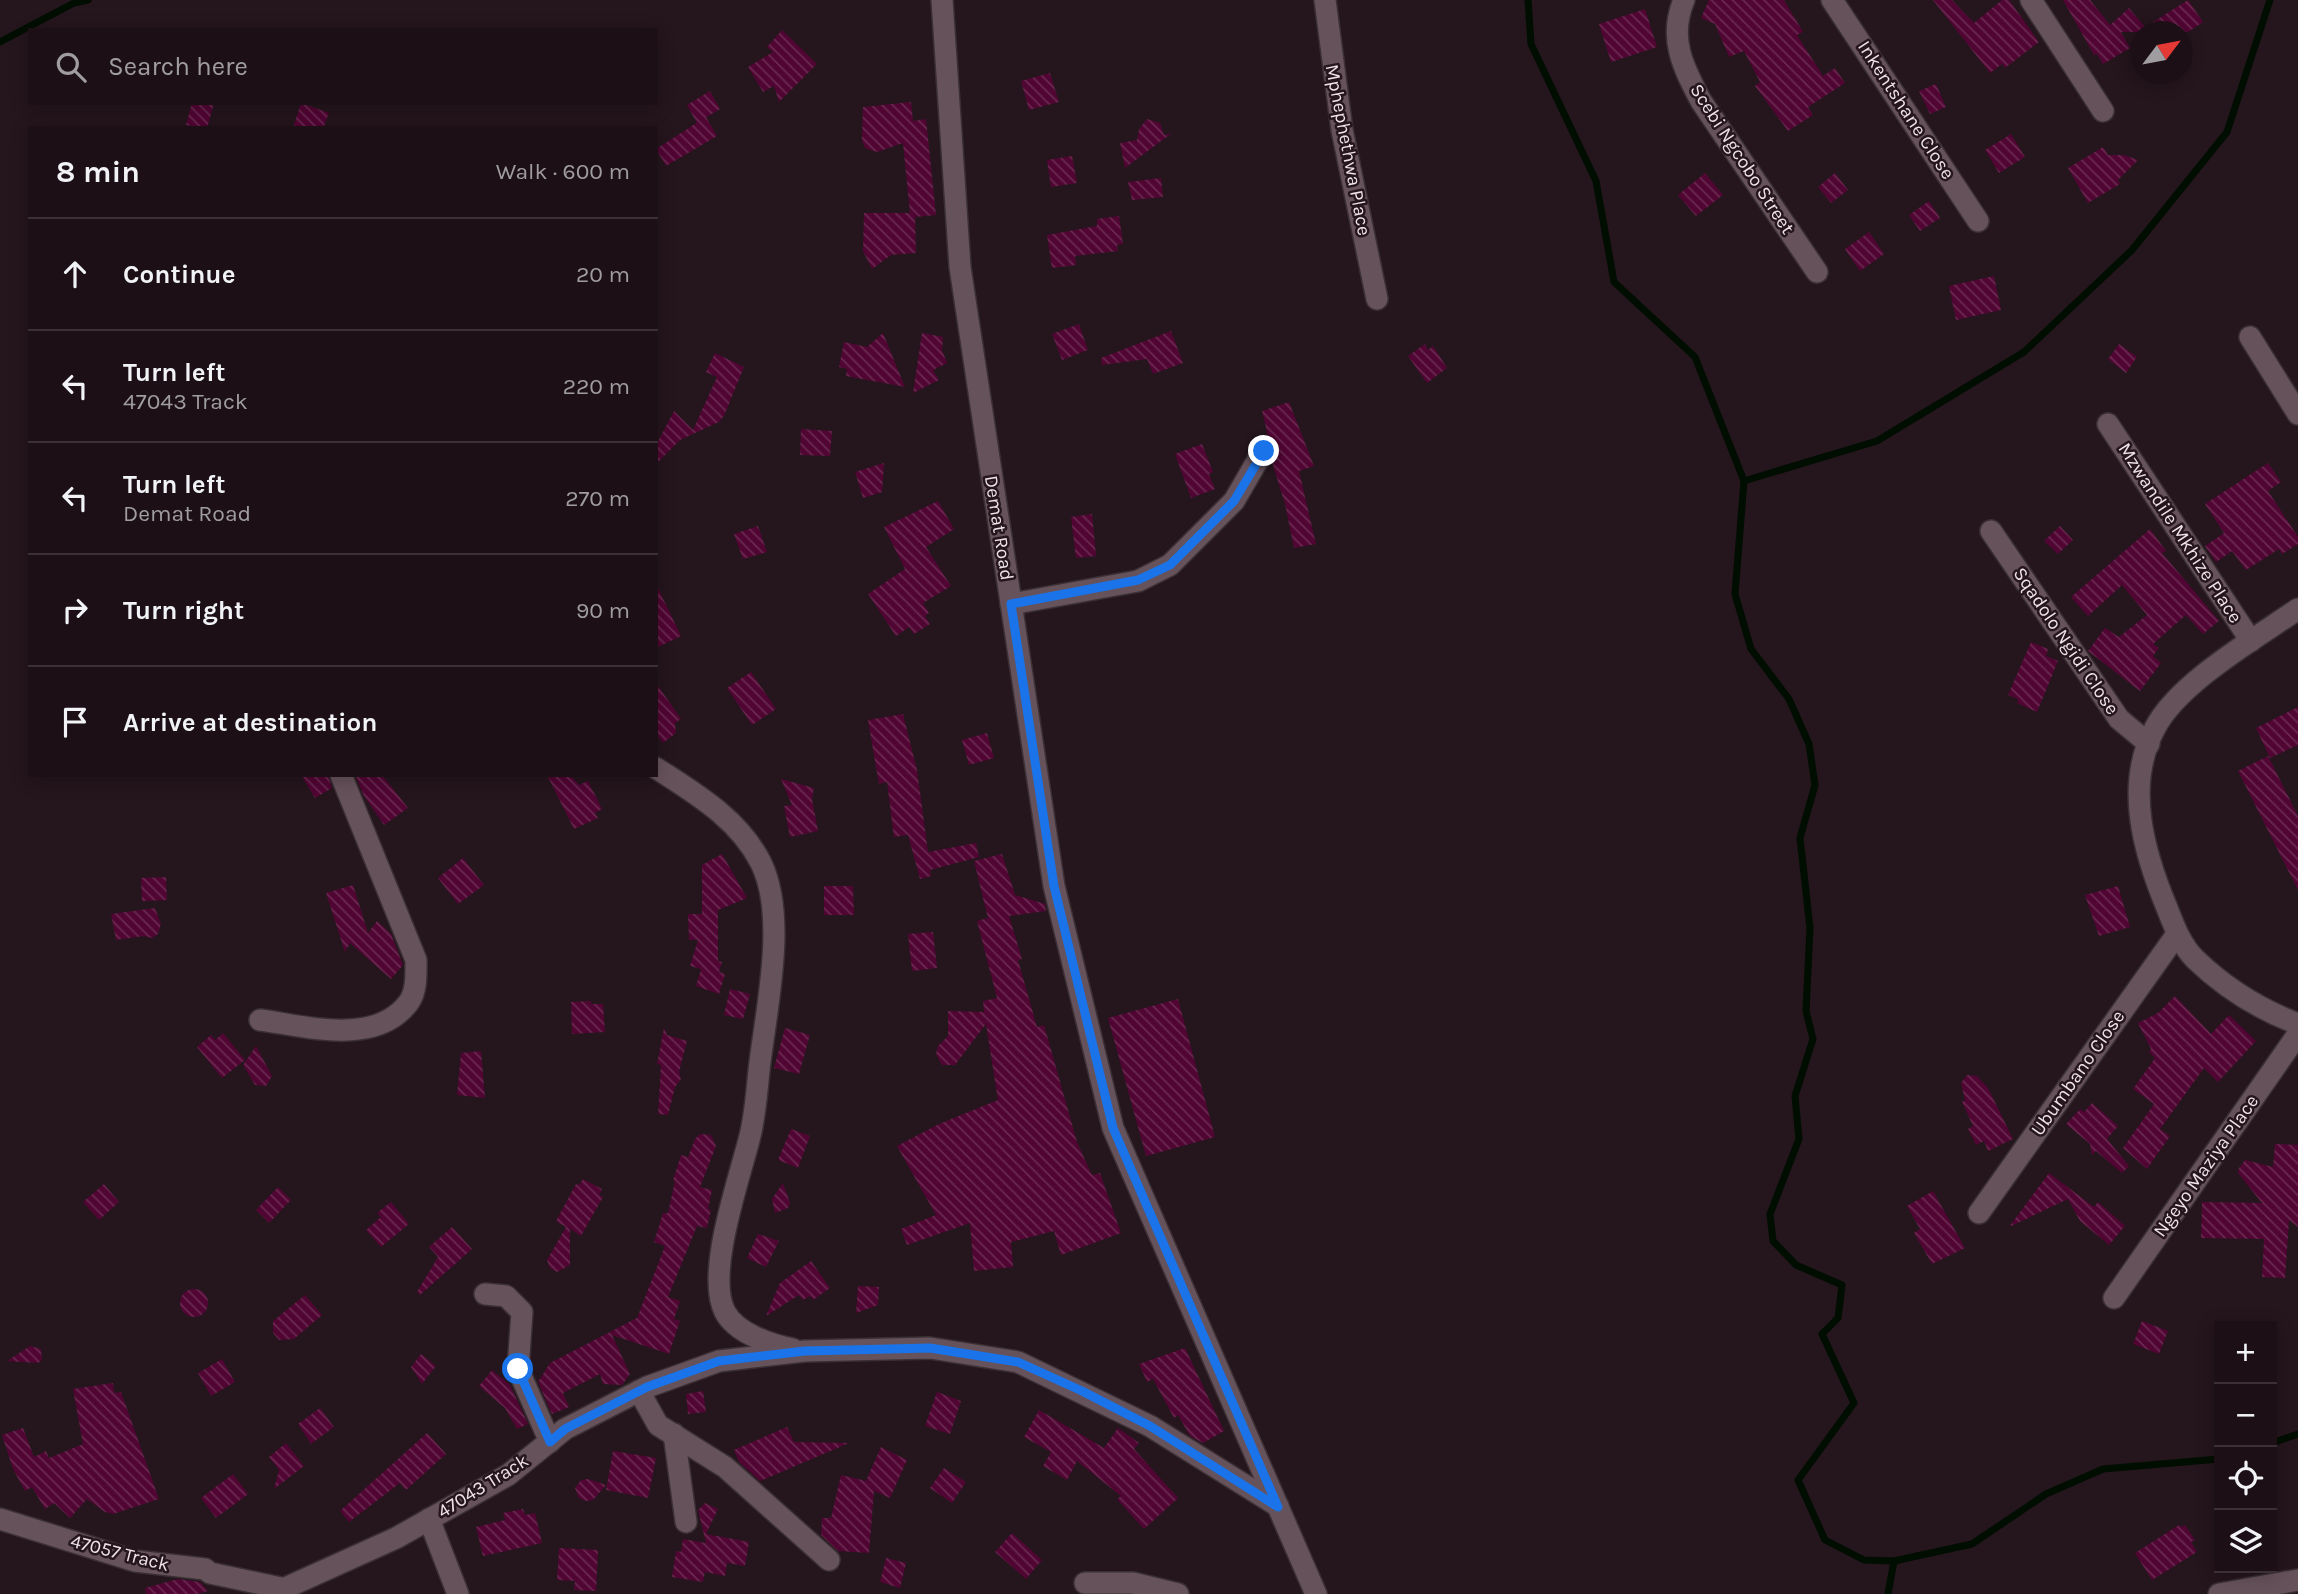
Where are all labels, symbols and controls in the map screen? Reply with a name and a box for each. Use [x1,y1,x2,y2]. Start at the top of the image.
north arrow [2130,21,2193,84]
search box [28,28,658,105]
street label: Inkentshane Close [1853,37,1959,183]
icon: search [52,48,90,86]
text: Search here [108,51,248,82]
street label: Mphephethwa Place [1321,63,1375,237]
street label: Scebi Ngcobo Street [1685,80,1799,238]
text: 8 min [56,154,140,190]
text: Walk · 600 m [496,158,630,185]
icon: ahead [56,255,94,293]
text: Continue [123,259,235,290]
text: 20 m [576,261,630,288]
text: Turn left [123,357,225,388]
icon: left [56,367,94,405]
text: 220 m [563,373,630,400]
text: 47043 Track [123,388,248,415]
route end [1248,435,1279,466]
street label: Mzwandile Mkhize Place [2113,439,2247,627]
text: Turn left [123,469,225,500]
street label: Demat Road [980,474,1018,582]
icon: left [56,479,94,517]
text: 270 m [565,485,630,512]
text: Demat Road [123,500,251,527]
street label: Sqadolo Ngidi Close [2009,563,2123,719]
icon: right [56,591,94,629]
text: Turn right [123,595,244,626]
text: 90 m [576,597,630,624]
icon: arrive [56,703,94,741]
text: Arrive at destination [123,707,377,738]
street label: Ubumbano Close [2027,1006,2129,1140]
street label: Ngeyo Maziya Place [2149,1091,2263,1241]
map controls [2214,1321,2277,1573]
button: + [2214,1321,2277,1384]
route start [502,1353,533,1384]
button: − [2214,1384,2277,1447]
button: locate [2214,1447,2277,1510]
street label: 47043 Track [433,1449,533,1523]
button: layers [2214,1510,2277,1573]
street label: 47057 Track [68,1530,172,1576]

